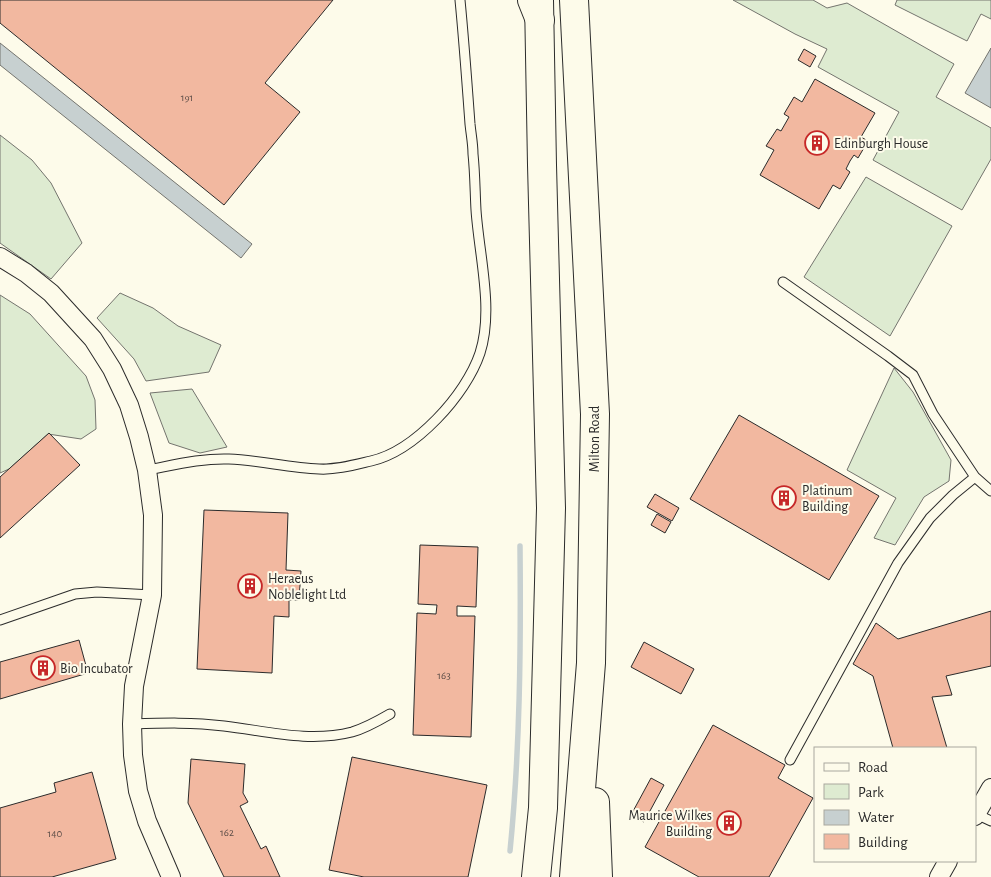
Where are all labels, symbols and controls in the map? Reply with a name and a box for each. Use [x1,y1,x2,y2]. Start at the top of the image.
house number: 191 [181,92,193,103]
building icon: Edinburgh House [804,130,830,156]
place label: Edinburgh House [834,137,928,151]
street label: Milton Road [588,406,602,472]
place label: Platinum Building [802,484,852,514]
building icon: Platinum Building [771,485,797,511]
place label: Heraeus Noblelight Ltd [268,572,346,602]
building icon: Heraeus Noblelight Ltd [237,573,263,599]
building icon: Bio Incubator [30,655,56,681]
place label: Bio Incubator [60,662,133,676]
house number: 163 [437,670,451,681]
legend [814,747,976,862]
text: Road [858,760,888,775]
text: Park [858,785,884,800]
place label: Maurice Wilkes Building [628,809,712,839]
building icon: Maurice Wilkes Building [716,810,742,836]
text: Water [858,810,894,825]
house number: 162 [220,827,234,838]
house number: 140 [48,828,63,839]
text: Building [858,835,908,850]

